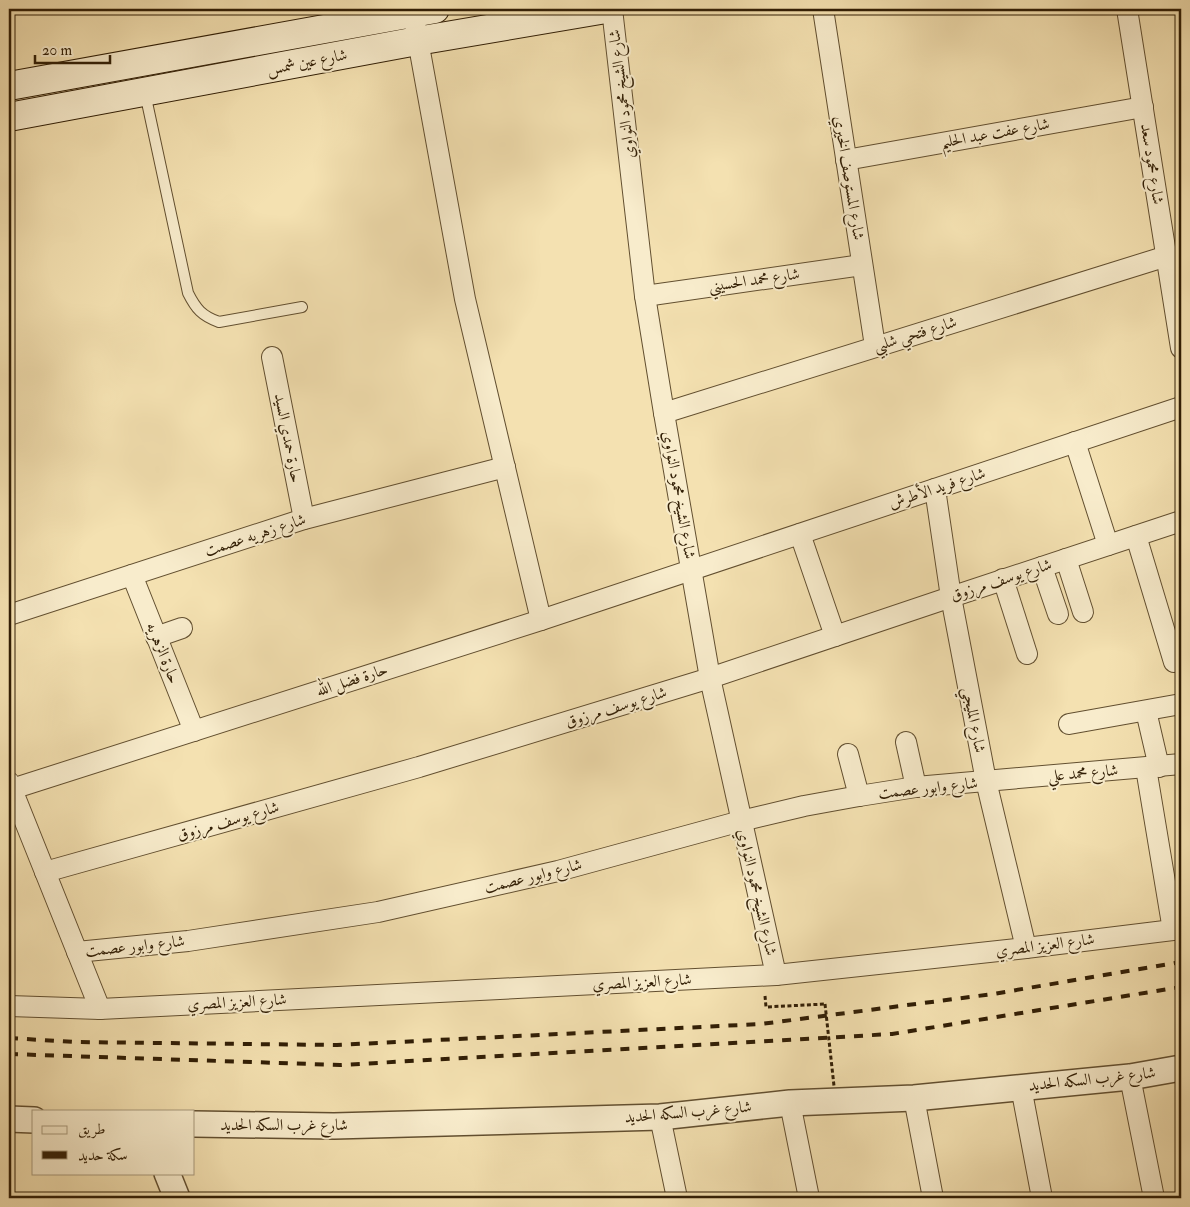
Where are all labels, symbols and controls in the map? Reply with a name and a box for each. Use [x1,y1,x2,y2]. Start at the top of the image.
street label: شارع الشيخ محمود النواوي [604,28,644,160]
scale bar [35,32,110,64]
text: 20 m [42,41,72,60]
street label: شارع عين شمس [265,44,349,83]
street label: شارع المستوصف الخيري [826,114,869,242]
street label: شارع عفت عبد الحليم [939,114,1052,158]
street label: شارع محمود سعد [1133,122,1168,206]
street label: شارع محمد الحسيني [707,264,802,301]
street label: شارع فتحي شلبي [871,312,961,361]
street label: حارة حمدي السيد [268,392,306,485]
street label: شارع الشيخ محمود النواوي [654,429,700,561]
street label: شارع فريد الأطرش [885,461,989,516]
street label: شارع زهريه عصمت [202,509,309,564]
street label: شارع يوسف مرزوق [948,554,1055,609]
street label: حارة الزهريه [142,619,184,687]
street label: حارة فضل الله [313,656,391,702]
street label: شارع يوسف مرزوق [563,682,670,735]
street label: شارع المليجي [953,685,990,755]
street label: شارع محمد علي [1047,760,1119,791]
street label: شارع وابور عصمت [877,773,979,806]
street label: شارع يوسف مرزوق [175,797,282,848]
street label: شارع الشيخ محمود النواوي [729,827,781,958]
street label: شارع وابور عصمت [482,854,585,901]
street label: شارع العزيز المصري [994,929,1096,964]
street label: شارع وابور عصمت [84,931,186,964]
street label: شارع العزيز المصري [592,969,692,998]
street label: شارع العزيز المصري [187,989,287,1018]
street label: شارع غرب السكه الحديد [1028,1062,1157,1099]
street label: شارع غرب السكه الحديد [624,1096,753,1131]
legend [32,1110,195,1174]
street label: شارع غرب السكه الحديد [220,1115,348,1138]
text: طريق [78,1120,105,1139]
text: سكة حديد [78,1146,128,1165]

